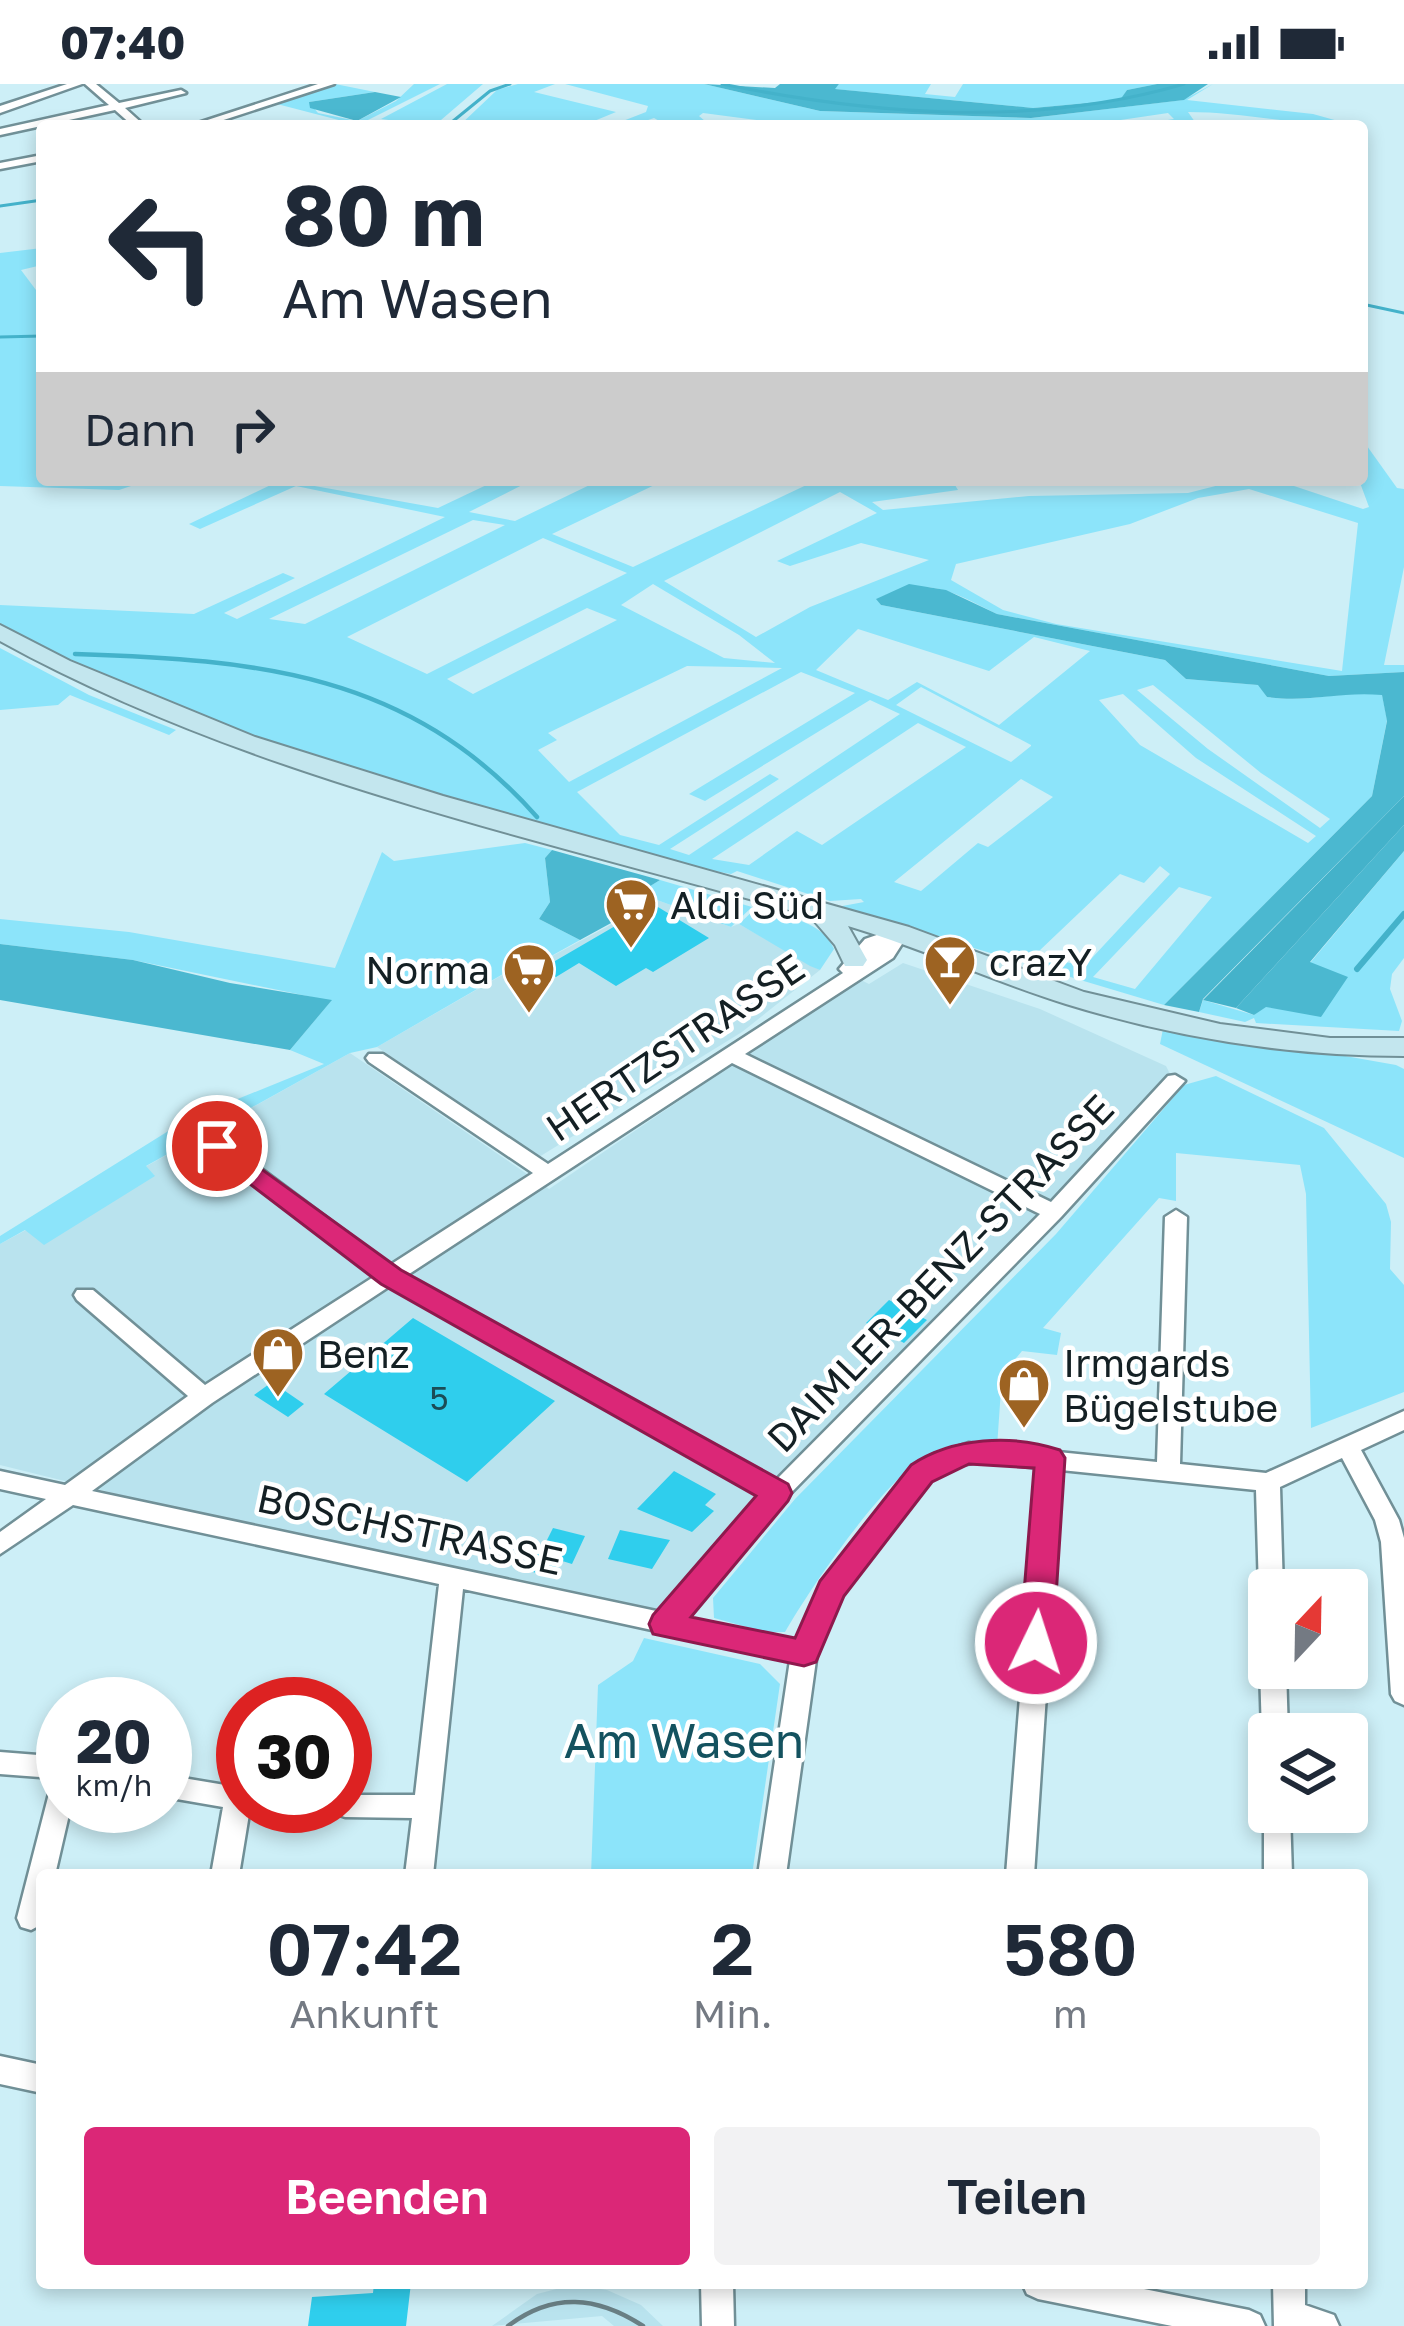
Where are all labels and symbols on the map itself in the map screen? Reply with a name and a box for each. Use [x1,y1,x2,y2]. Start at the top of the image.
supermarket icon: Aldi Süd [603,876,659,950]
place label: Aldi Süd [670,881,824,928]
bar icon: crazY [922,933,978,1007]
place label: crazY [989,938,1092,985]
supermarket icon: Norma [501,941,557,1015]
street label: HERTZSTRASSE [537,943,813,1151]
place label: Norma [365,946,490,993]
street label: DAIMLER-BENZ-STRASSE [757,1085,1123,1461]
pin [166,1095,268,1197]
shop icon: Benz [250,1325,306,1399]
place label: Benz [317,1330,410,1377]
place label: Irmgards BügeIstube [1063,1339,1278,1431]
shop icon: Irmgards BügeIstube [996,1356,1052,1430]
house number: 5 [429,1378,449,1417]
street label: BOSCHSTRASSE [253,1474,567,1584]
north arrow [1248,1569,1368,1689]
position arrow [973,1580,1099,1706]
speed limit sign: 30 [216,1677,372,1833]
park label: Am Wasen [564,1711,804,1769]

